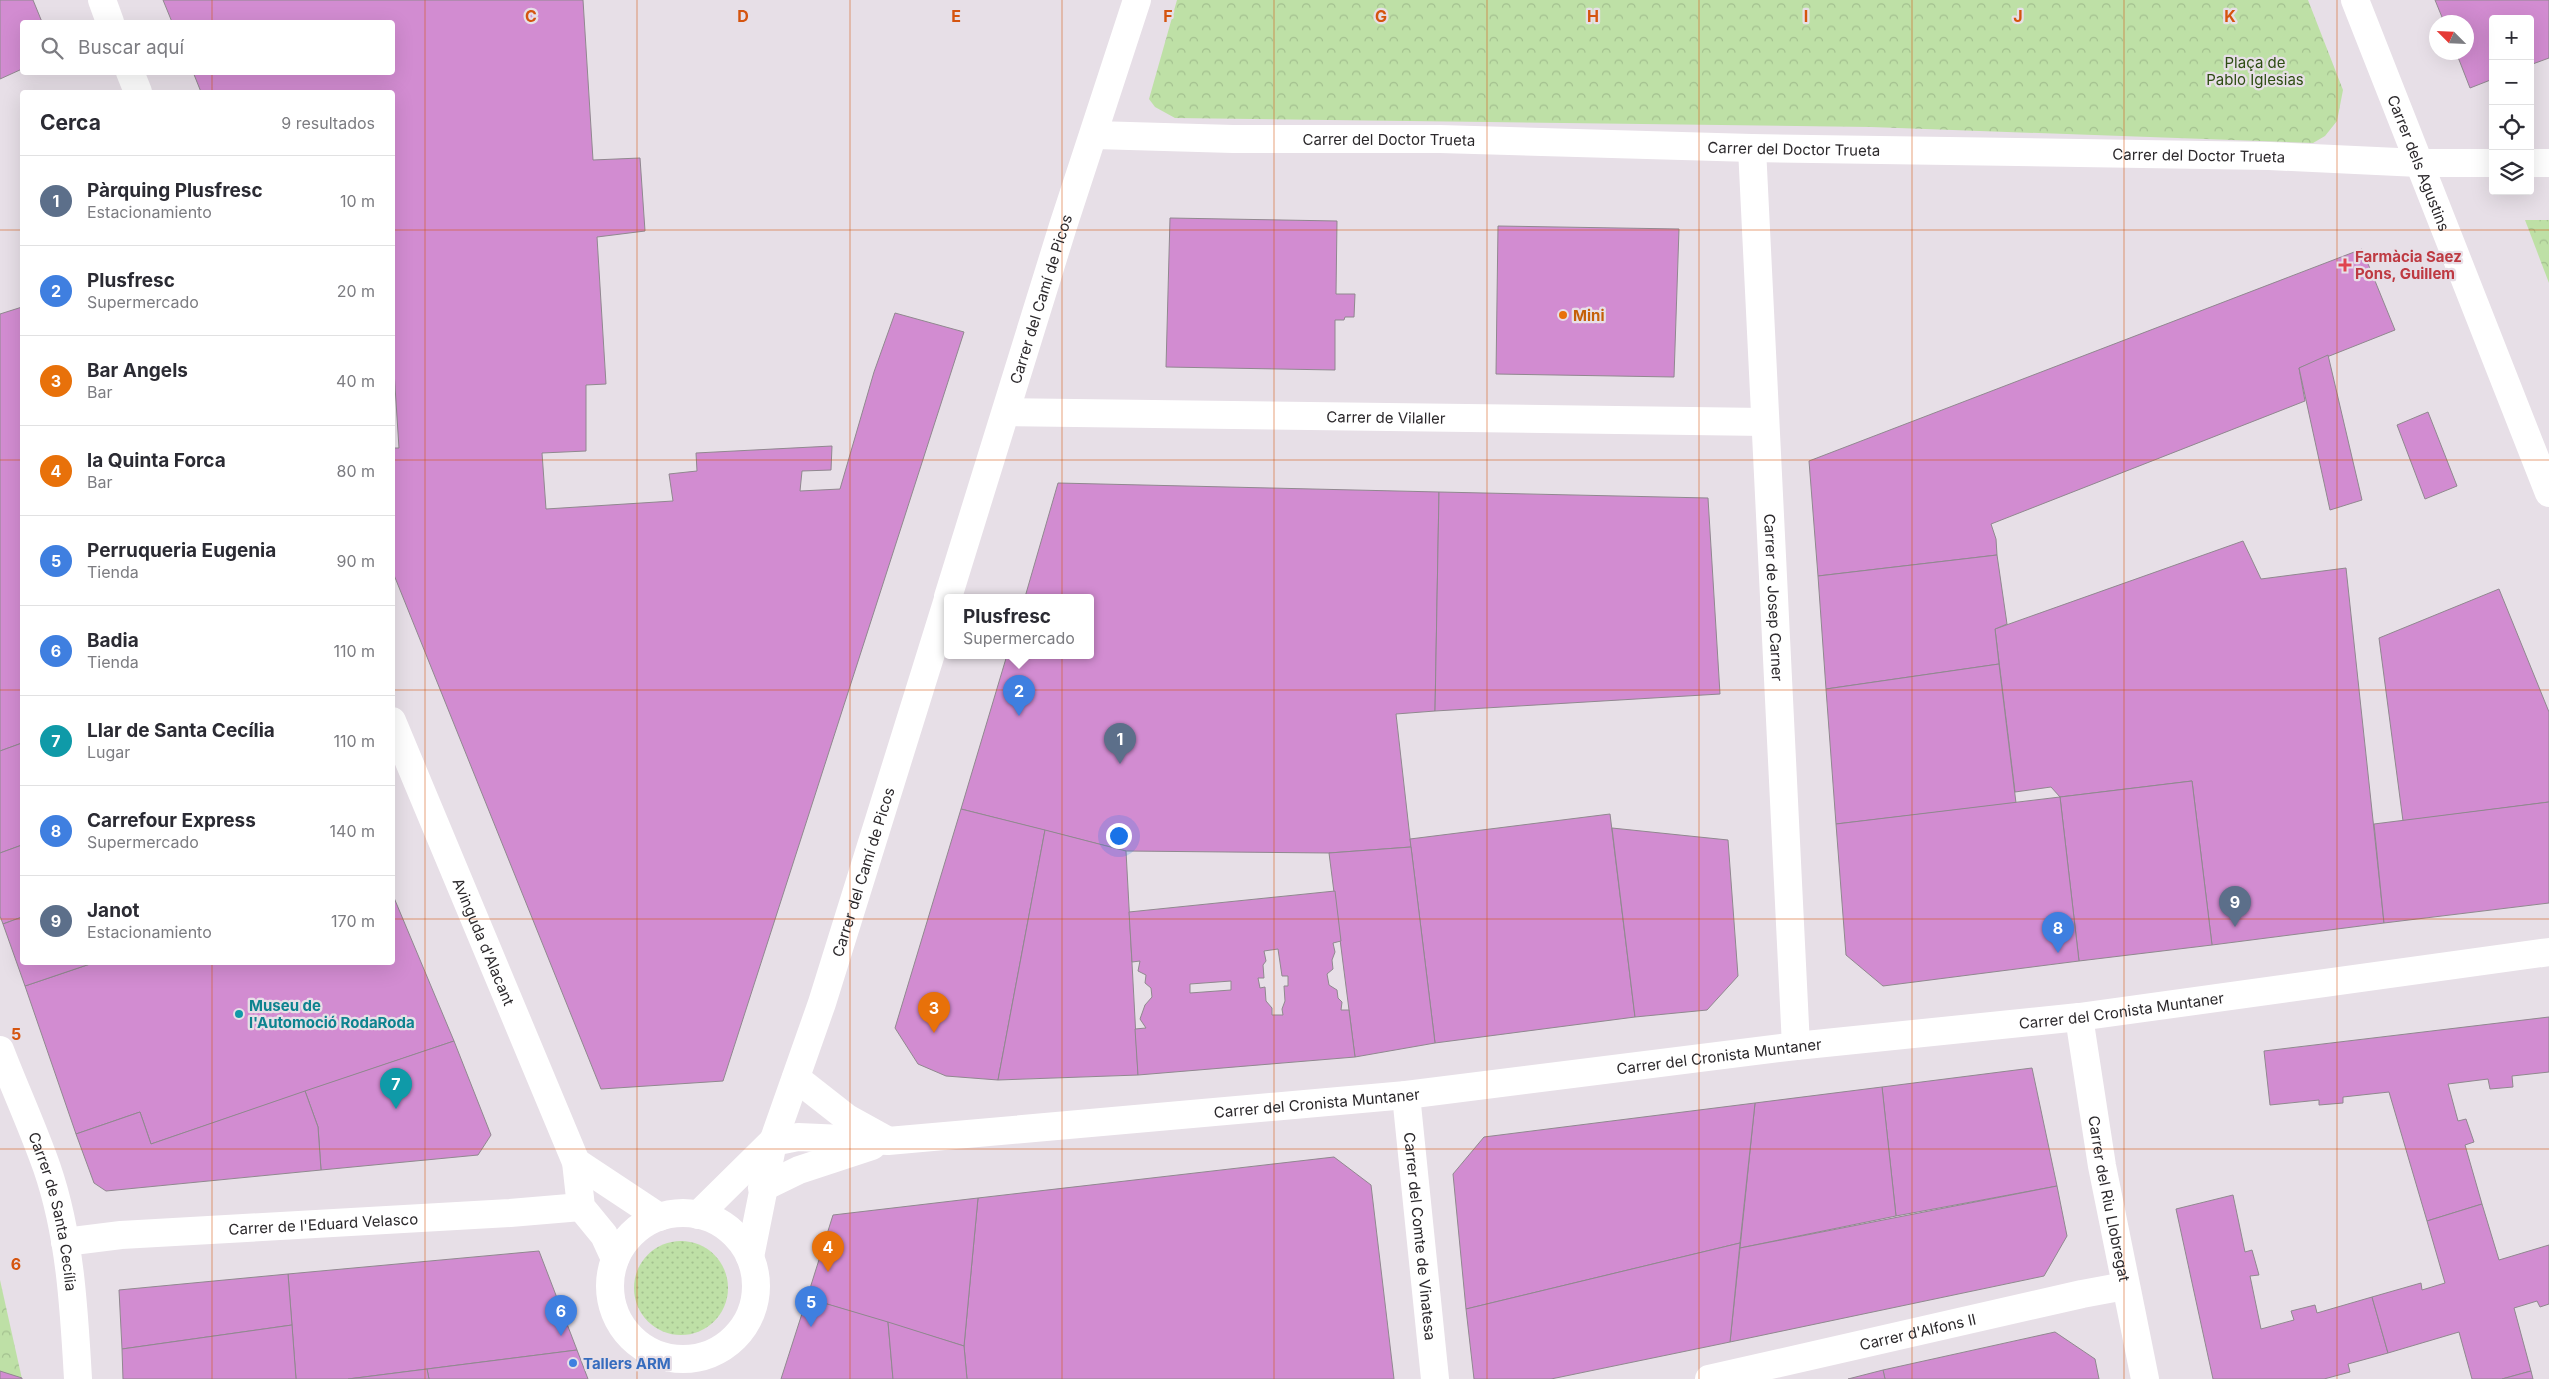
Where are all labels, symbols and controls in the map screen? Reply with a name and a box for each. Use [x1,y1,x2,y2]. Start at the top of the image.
text: C [525,6,537,26]
text: D [737,6,749,26]
text: E [951,6,961,26]
text: F [1163,6,1173,26]
text: G [1375,6,1387,26]
text: H [1587,6,1599,26]
text: I [1804,6,1808,26]
text: J [2013,6,2023,26]
text: K [2224,6,2236,26]
north arrow [2429,15,2474,60]
map controls [2489,15,2534,195]
button: + [2489,15,2534,60]
search box [20,20,395,75]
icon: search [38,34,66,62]
text: Buscar aquí [78,36,184,59]
park label: Plaça de Pablo Iglesias [2206,53,2304,89]
button: − [2489,60,2534,105]
street label: Carrer dels Agustins [2384,92,2454,234]
button: locate [2489,105,2534,150]
text: Cerca [40,110,101,135]
text: 9 resultados [281,113,375,133]
street label: Carrer del Doctor Trueta [1303,129,1476,150]
street label: Carrer del Doctor Trueta [1707,137,1880,159]
street label: Carrer del Doctor Trueta [2112,144,2286,166]
button: layers [2489,150,2534,195]
text: Pàrquing Plusfresc [87,179,263,202]
text: 1 [53,191,59,211]
text: 10 m [340,191,375,211]
text: Estacionamiento [87,202,212,222]
street label: Carrer del Camí de Picos [1005,212,1076,386]
place label: Farmàcia Saez Pons, Guillem [2355,247,2462,283]
marker: Farmàcia Saez Pons, Guillem [2339,259,2351,271]
text: Plusfresc [87,269,175,292]
text: 2 [51,281,61,301]
text: 20 m [337,281,375,301]
text: Supermercado [87,292,199,312]
place label: Mini [1573,306,1604,325]
marker: Mini [1557,309,1569,321]
text: Bar Angels [87,359,188,382]
text: 3 [51,371,61,391]
text: 40 m [336,371,375,391]
text: Bar [87,382,112,402]
street label: Carrer de Vilaller [1326,407,1446,427]
text: la Quinta Forca [87,449,226,472]
text: 4 [51,461,61,481]
text: 80 m [336,461,375,481]
text: Bar [87,472,112,492]
street label: Carrer de Josep Carner [1760,513,1788,682]
text: Perruqueria Eugenia [87,539,276,562]
text: 5 [51,551,61,571]
text: 90 m [336,551,375,571]
text: Tienda [87,562,139,582]
popup [944,594,1094,659]
text: Plusfresc [963,605,1051,628]
text: Supermercado [963,628,1075,648]
text: Badia [87,629,139,652]
text: 6 [51,641,61,661]
text: 110 m [333,641,375,661]
text: Tienda [87,652,139,672]
pin: 2 [1003,675,1035,716]
text: Llar de Santa Cecília [87,719,275,742]
pin: 1 [1104,723,1136,764]
text: 7 [51,731,61,751]
text: 110 m [333,731,375,751]
text: Lugar [87,742,130,762]
street label: Carrer del Camí de Picos [828,785,898,959]
text: Carrefour Express [87,809,256,832]
text: 8 [51,821,61,841]
text: 140 m [330,821,375,841]
your location [1106,823,1132,849]
text: Supermercado [87,832,199,852]
street label: Avinguda d'Alacant [449,875,519,1008]
pin: 9 [2219,886,2251,927]
text: Janot [87,899,140,922]
text: 9 [51,911,61,931]
text: 170 m [331,911,375,931]
pin: 8 [2042,912,2074,953]
text: Estacionamiento [87,922,212,942]
street label: Carrer del Cronista Muntaner [2018,988,2225,1033]
pin: 3 [918,992,950,1033]
place label: Museu de l'Automoció RodaRoda [249,996,415,1032]
marker: Museu de l'Automoció RodaRoda [233,1008,245,1020]
text: 5 [11,1024,21,1044]
street label: Carrer del Cronista Muntaner [1615,1034,1823,1078]
pin: 7 [380,1068,412,1109]
street label: Carrer del Cronista Muntaner [1213,1084,1421,1122]
street label: Carrer del Riu Llobregat [2085,1114,2135,1283]
street label: Carrer de Santa Cecília [25,1129,81,1292]
street label: Carrer del Comte de Vinatesa [1400,1131,1441,1341]
street label: Carrer de l'Eduard Velasco [228,1209,419,1238]
pin: 4 [812,1231,844,1272]
text: 6 [11,1254,21,1274]
pin: 5 [795,1286,827,1327]
pin: 6 [545,1295,577,1336]
street label: Carrer d'Alfons II [1858,1309,1978,1354]
place label: Tallers ARM [583,1354,671,1373]
marker: Tallers ARM [567,1357,579,1369]

